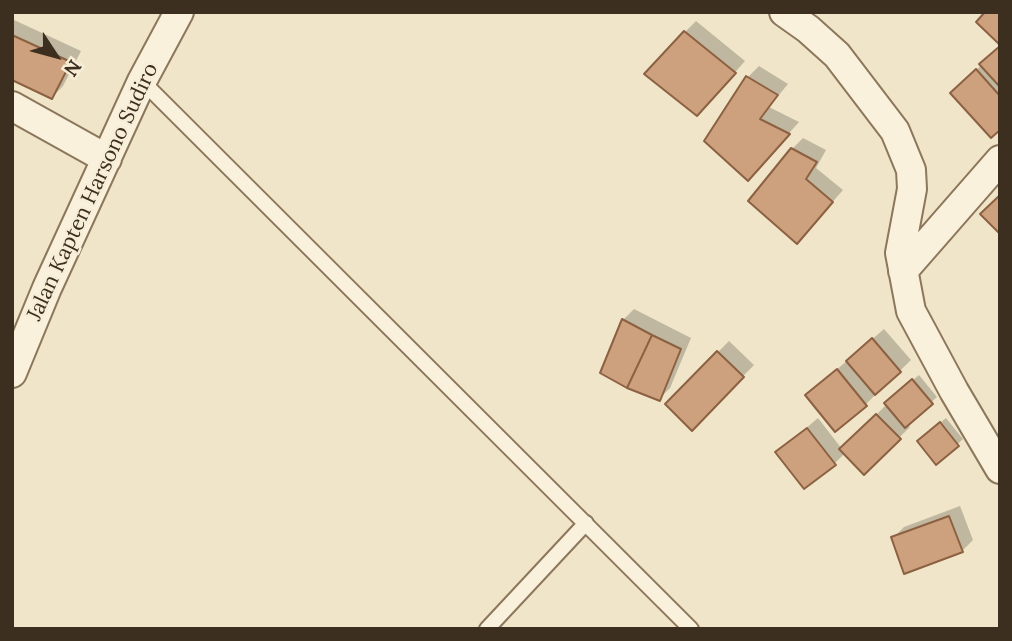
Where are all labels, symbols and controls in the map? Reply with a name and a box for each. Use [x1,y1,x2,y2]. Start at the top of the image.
north arrow [21,21,91,91]
text: N [59,55,87,81]
street label: Jalan Kapten Harsono Sudiro [22,59,164,325]

